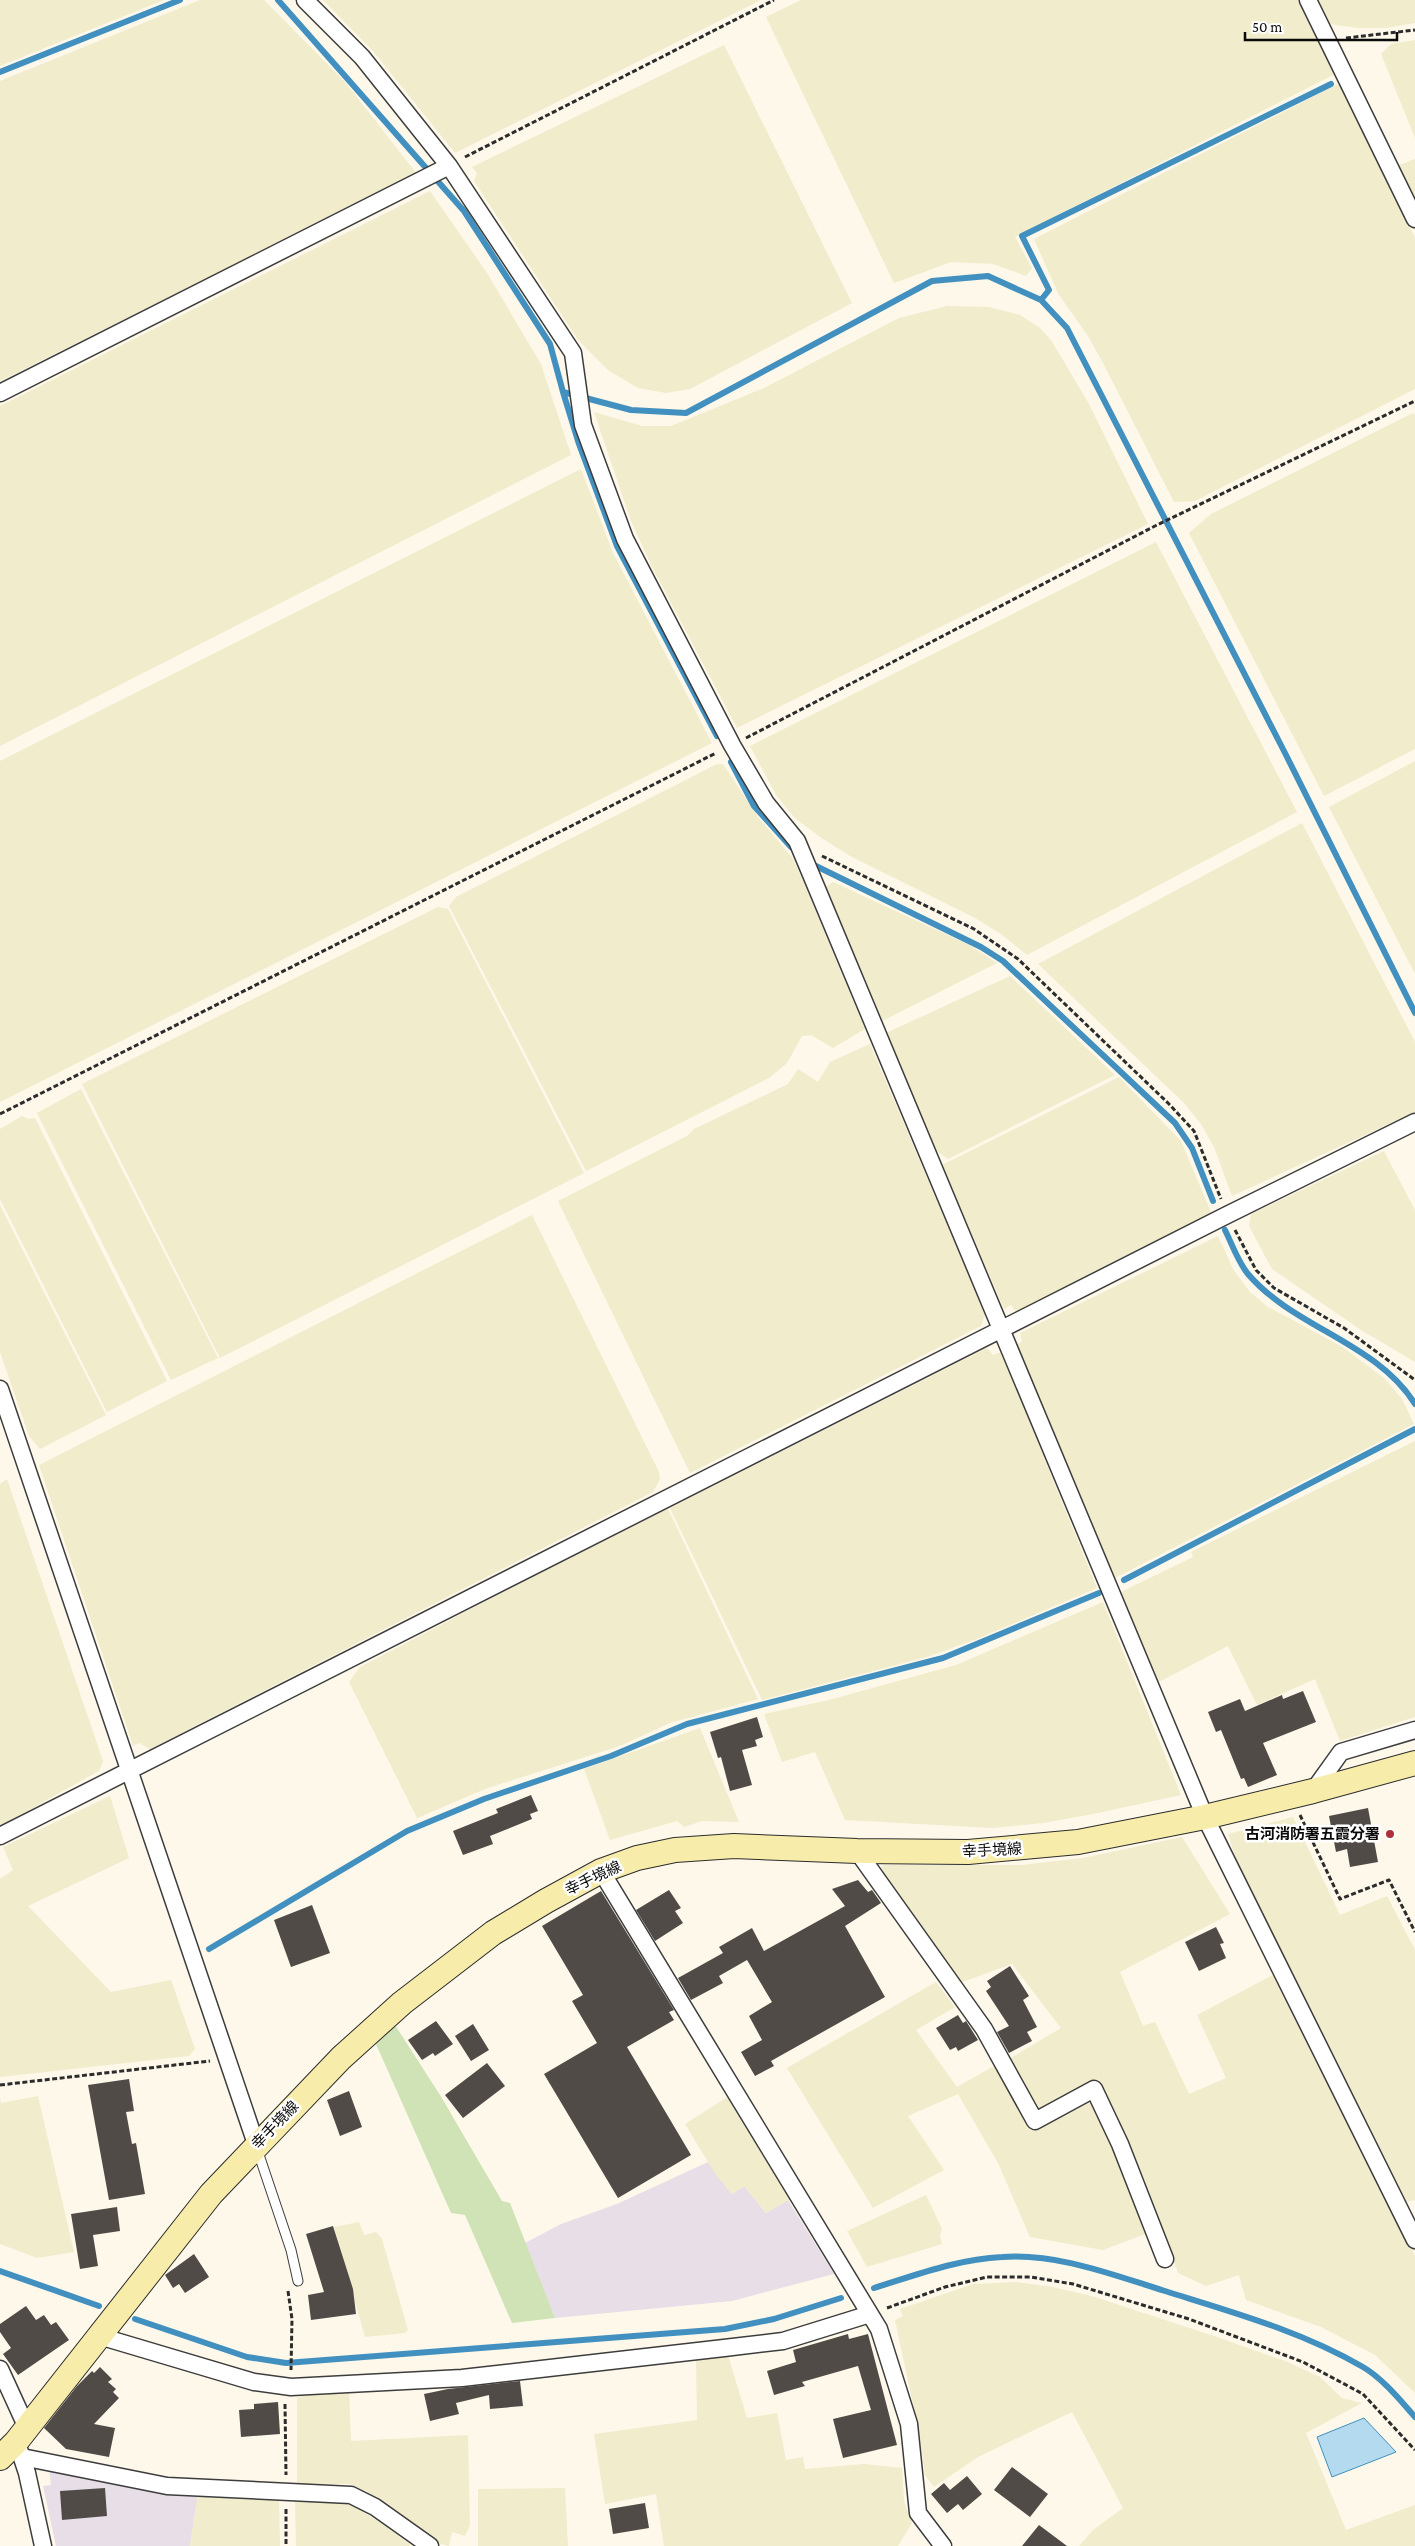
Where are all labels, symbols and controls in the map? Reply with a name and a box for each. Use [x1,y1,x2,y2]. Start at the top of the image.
scale bar [1245,10,1398,42]
text: 50 m [1252,19,1282,35]
place label: 古河消防署五霞分署 [1245,1826,1380,1842]
marker: 古河消防署五霞分署 [1384,1828,1396,1840]
street label: 幸手境線 [962,1840,1022,1860]
street label: 幸手境線 [562,1858,624,1898]
street label: 幸手境線 [248,2098,302,2152]

